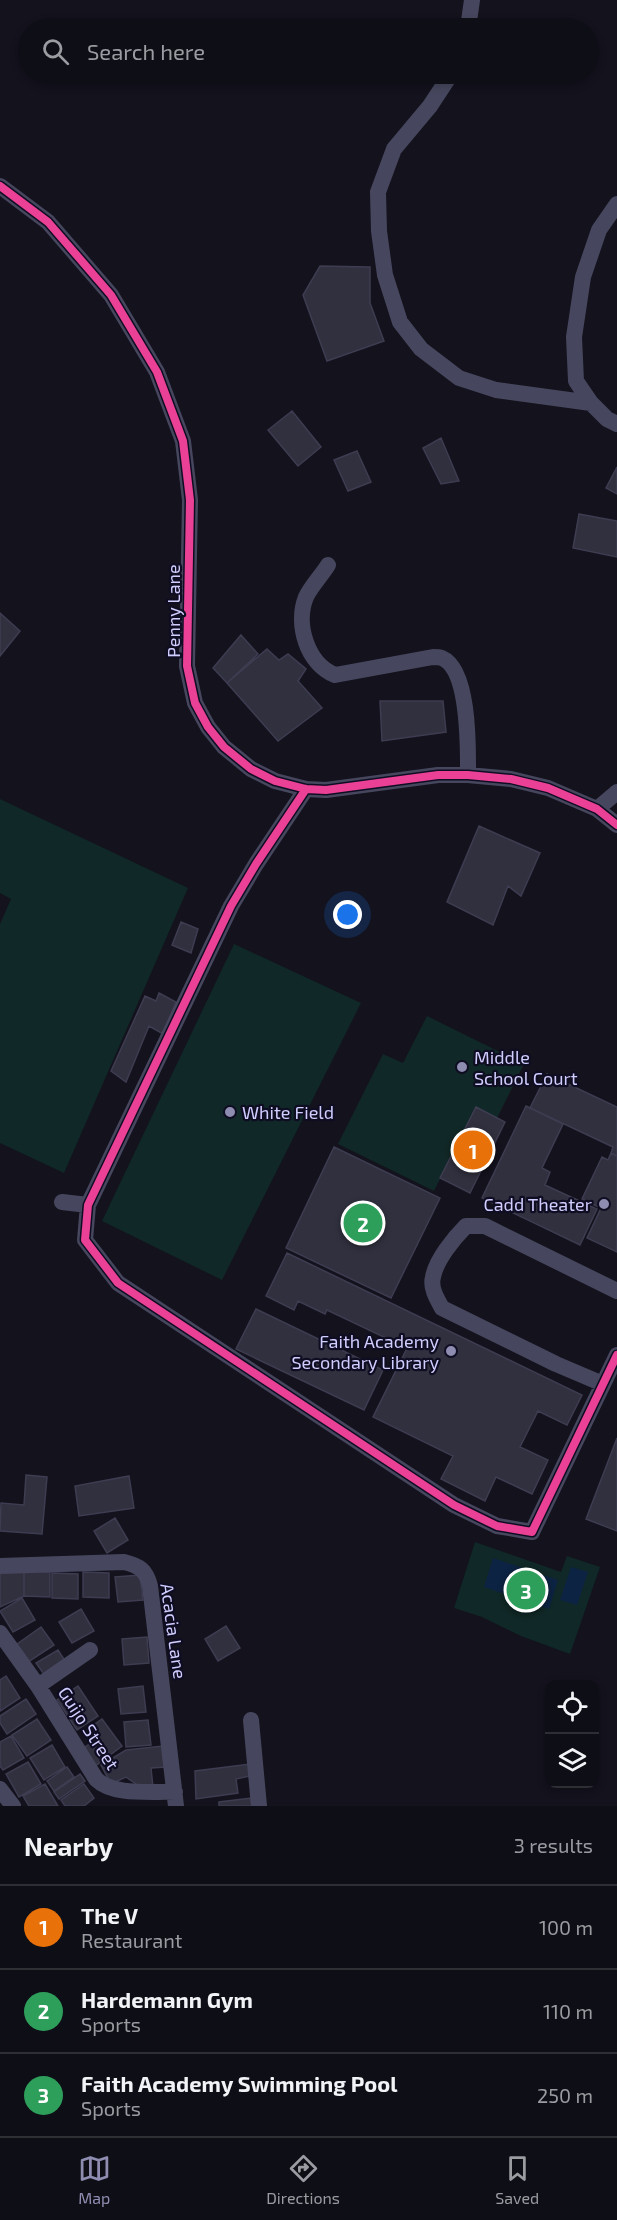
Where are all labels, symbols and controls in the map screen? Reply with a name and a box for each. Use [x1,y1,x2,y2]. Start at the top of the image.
search box [18,18,599,84]
icon: search [39,35,72,68]
text: Search here [87,38,205,64]
street label: Penny Lane [162,564,184,658]
your location [333,900,362,929]
place label: Middle School Court [474,1046,578,1089]
marker: Middle School Court [455,1060,469,1074]
place label: White Field [242,1101,334,1123]
marker: White Field [223,1105,237,1119]
pin: 1 [454,1128,492,1172]
place label: Cadd Theater [483,1193,592,1215]
marker: Cadd Theater [597,1197,611,1211]
pin: 2 [344,1200,382,1246]
place label: Faith Academy Secondary Library [292,1330,439,1373]
marker: Faith Academy Secondary Library [444,1344,458,1358]
pin: 3 [506,1568,546,1612]
street label: Acacia Lane [156,1582,192,1680]
map controls [545,1680,599,1788]
button: locate [545,1680,599,1734]
street label: Guijo Street [54,1682,124,1774]
button: layers [545,1734,599,1788]
text: Nearby [24,1830,113,1861]
text: 3 results [514,1833,593,1857]
text: The V [81,1902,138,1928]
text: 1 [39,1915,48,1939]
text: 100 m [539,1915,593,1939]
text: Restaurant [81,1928,182,1952]
text: Hardemann Gym [81,1986,253,2012]
text: 2 [38,1999,49,2023]
text: 110 m [543,1999,593,2023]
text: Sports [81,2012,141,2036]
text: Faith Academy Swimming Pool [81,2070,398,2096]
text: 3 [38,2083,49,2107]
text: 250 m [537,2083,593,2107]
text: Sports [81,2096,141,2120]
tab: Map [78,2152,111,2207]
tab: Directions [266,2152,340,2207]
tab: Saved [495,2152,539,2207]

